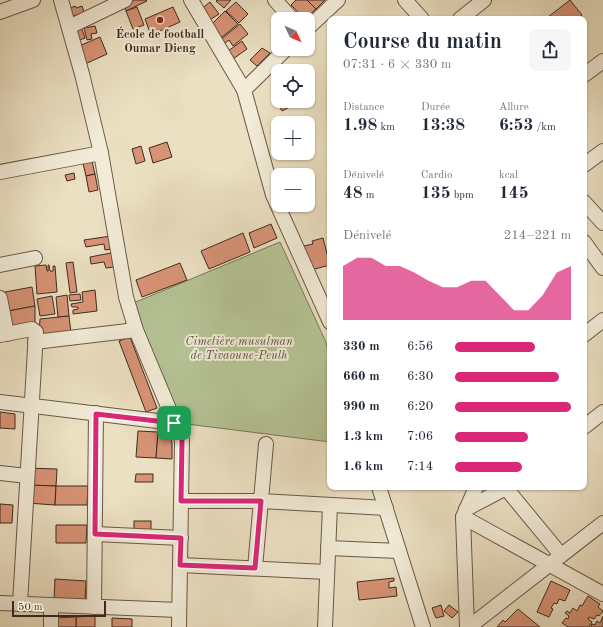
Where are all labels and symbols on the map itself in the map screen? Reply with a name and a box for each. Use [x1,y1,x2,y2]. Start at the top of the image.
north arrow [271,12,315,56]
marker: École de football Oumar Dieng [155,15,165,25]
place label: École de football Oumar Dieng [116,26,205,55]
park label: Cimetière musulman de Tivaoune-Peulh [185,336,293,362]
pin [157,406,191,440]
scale bar [12,599,106,618]

